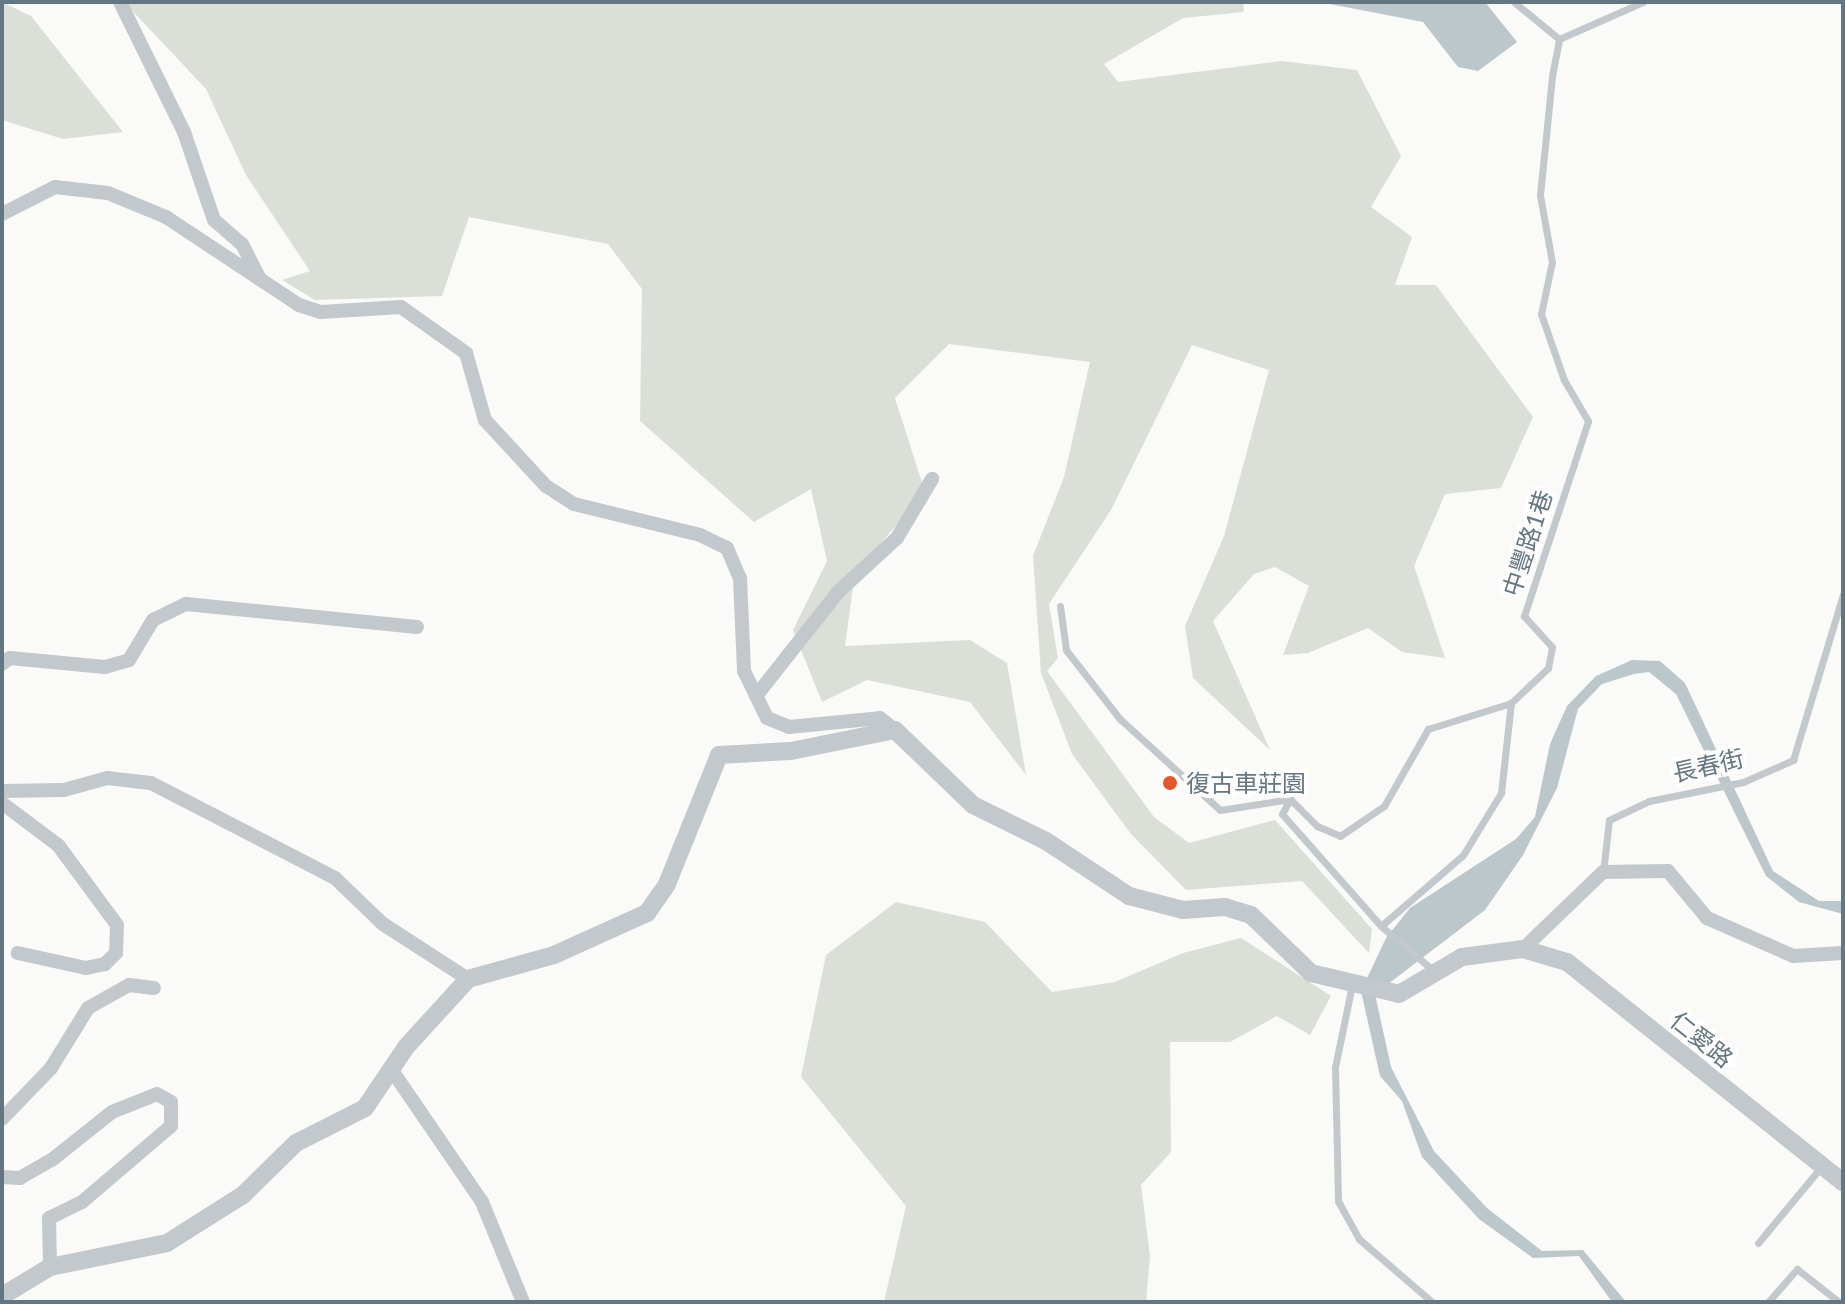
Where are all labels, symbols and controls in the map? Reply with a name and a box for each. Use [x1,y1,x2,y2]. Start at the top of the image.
street label: 中豐路1巷 [1496,486,1558,600]
street label: 長春街 [1670,743,1746,787]
place label: 復古車莊園 [1186,769,1306,797]
marker: 復古車莊園 [1161,774,1179,792]
street label: 仁愛路 [1665,1005,1739,1073]

